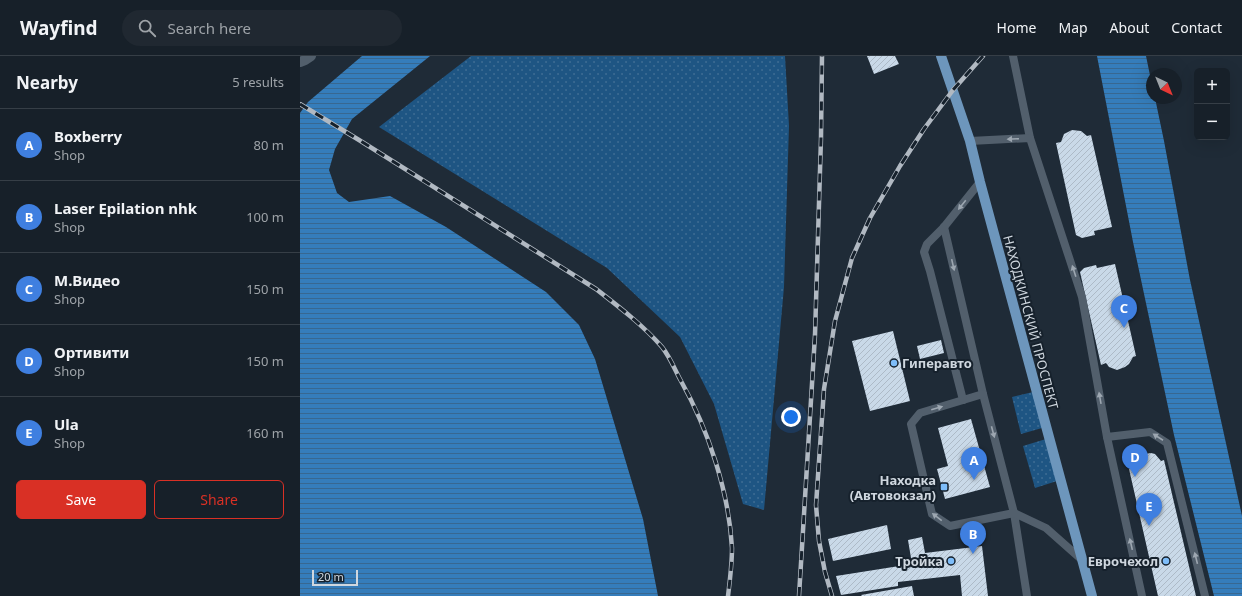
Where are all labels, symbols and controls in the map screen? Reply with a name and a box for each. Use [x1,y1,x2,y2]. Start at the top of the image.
search box [122,10,402,46]
text: Wayfind [20,15,98,41]
icon: search [136,17,158,39]
text: Search here [168,18,251,38]
text: Home [997,18,1036,37]
text: Map [1058,18,1088,37]
text: About [1110,18,1149,37]
text: Contact [1171,18,1222,37]
north arrow [1146,68,1182,104]
map controls [1194,68,1230,140]
button: + [1194,68,1230,104]
text: Nearby [16,71,78,94]
text: 5 results [232,73,284,91]
button: − [1194,104,1230,140]
text: Boxberry [54,126,122,146]
one-way arrow [1007,135,1019,142]
text: A [25,136,34,154]
text: 80 m [254,136,284,154]
text: Shop [54,146,85,164]
text: Laser Epilation nhk [54,198,197,218]
one-way arrow [957,199,966,210]
text: B [25,208,33,226]
text: 100 m [246,208,284,226]
text: Shop [54,218,85,236]
street label: НАХОДКИНСКИЙ ПРОСПЕКТ [999,233,1063,412]
one-way arrow [950,259,956,271]
one-way arrow [1071,265,1077,277]
text: М.Видео [54,270,120,290]
text: C [25,280,33,298]
text: 150 m [246,280,284,298]
text: Shop [54,290,85,308]
pin: C [1111,295,1137,328]
text: Ортивити [54,342,129,362]
text: D [24,352,34,370]
text: 150 m [246,352,284,370]
place label: Гиперавто [902,354,972,372]
marker: Гиперавто [889,358,899,368]
text: Shop [54,362,85,380]
one-way arrow [1097,392,1103,405]
one-way arrow [931,405,943,411]
your location [781,407,801,427]
text: Ula [54,414,79,434]
text: E [25,424,33,442]
text: 160 m [246,424,284,442]
one-way arrow [990,426,996,438]
one-way arrow [1153,433,1163,441]
text: Shop [54,434,85,452]
pin: D [1122,444,1148,477]
pin: A [961,447,987,480]
place label: Находка (Автовокзал) [850,471,936,504]
button: Save [16,480,146,519]
button: Share [154,480,284,519]
marker: Находка (Автовокзал) [939,482,949,492]
pin: E [1136,493,1162,526]
one-way arrow [932,513,943,521]
pin: B [960,521,986,554]
one-way arrow [1128,538,1134,550]
place label: Тройка [895,552,943,570]
place label: Еврочехол [1088,552,1158,570]
one-way arrow [1193,552,1199,564]
marker: Тройка [946,556,956,566]
marker: Еврочехол [1161,556,1171,566]
scale bar [312,568,358,587]
text: 20 m [318,569,344,584]

